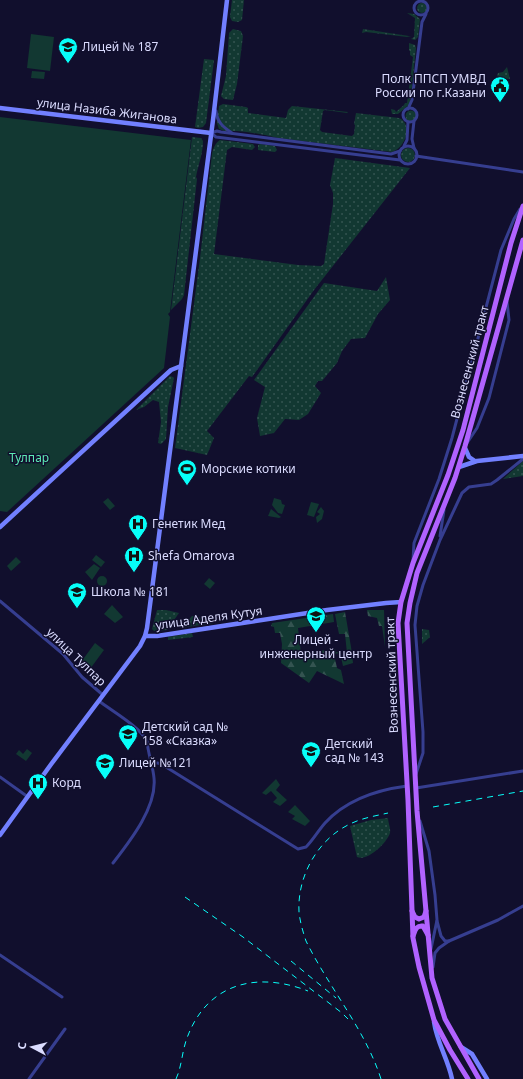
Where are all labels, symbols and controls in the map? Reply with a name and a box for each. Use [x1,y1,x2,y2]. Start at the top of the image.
school or university icon: Лицей № 187 [57,36,79,64]
place label: Лицей № 187 [82,38,158,55]
place label: Полк ППСП УМВД России по г.Казани [375,70,486,101]
public building icon: Полк ППСП УМВД России по г.Казани [489,75,511,103]
street label: улица Назиба Жиганова [36,93,178,128]
street label: Вознесенский тракт [446,303,493,420]
park label: Тулпар [9,449,49,466]
sports icon: Морские котики [176,458,198,486]
place label: Морские котики [201,460,296,477]
hospital icon: Генетик Мед [127,513,149,541]
place label: Генетик Мед [152,515,226,532]
hospital icon: Shefa Omarova [123,545,145,573]
place label: Shefa Omarova [148,547,235,564]
school or university icon: Школа № 181 [66,581,88,609]
place label: Школа № 181 [91,583,169,600]
street label: улица Аделя Кутуя [155,602,263,633]
school or university icon: Лицей - инженерный центр [305,605,327,633]
street label: Вознесенский тракт [381,616,402,733]
street label: улица Тулпар [43,624,110,690]
place label: Лицей - инженерный центр [260,631,372,662]
place label: Детский сад № 158 «Сказка» [142,718,228,749]
school or university icon: Детский сад № 158 «Сказка» [117,723,139,751]
place label: Детский сад № 143 [325,735,384,766]
school or university icon: Детский сад № 143 [300,740,322,768]
school or university icon: Лицей №121 [94,752,116,780]
place label: Лицей №121 [119,754,192,771]
hospital icon: Корд [27,772,49,800]
place label: Корд [52,774,82,791]
north arrow [12,1027,52,1067]
text: С [14,1041,29,1050]

